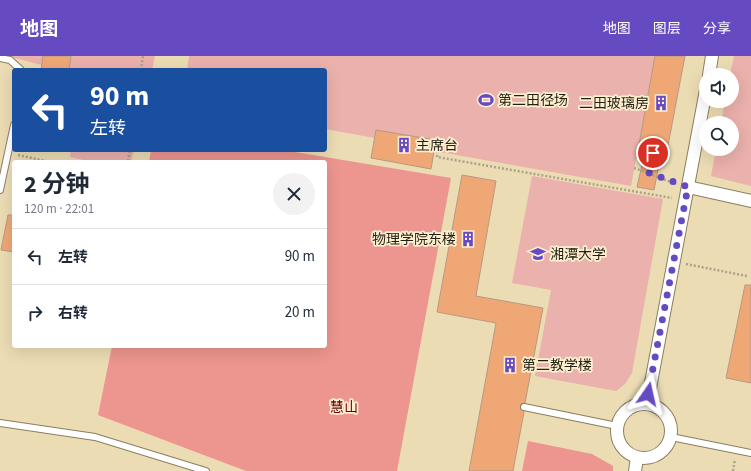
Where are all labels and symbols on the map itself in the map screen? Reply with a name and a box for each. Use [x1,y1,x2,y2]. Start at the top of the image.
sports icon: 第二田径场 [477,91,495,109]
place label: 第二田径场 [498,91,568,111]
place label: 二田玻璃房 [579,94,649,114]
building icon: 二田玻璃房 [652,94,670,112]
building icon: 主席台 [395,136,413,154]
place label: 主席台 [416,136,458,156]
pin [636,136,670,170]
place label: 物理学院东楼 [372,230,456,250]
building icon: 物理学院东楼 [459,230,477,248]
school or university icon: 湘潭大学 [529,245,547,263]
place label: 湘潭大学 [550,245,606,265]
building icon: 第二教学楼 [501,356,519,374]
place label: 第二教学楼 [522,356,592,376]
position arrow [627,373,669,415]
park label: 慧山 [330,398,358,418]

